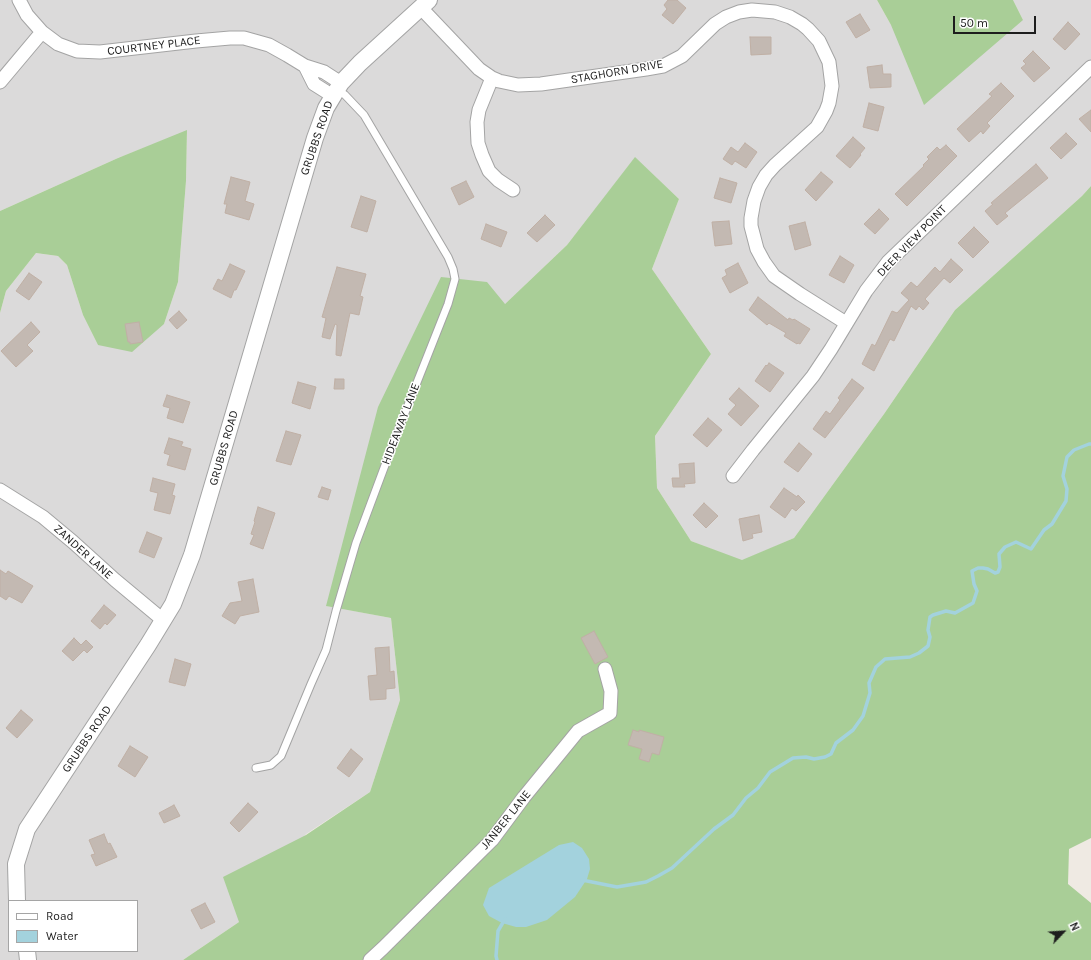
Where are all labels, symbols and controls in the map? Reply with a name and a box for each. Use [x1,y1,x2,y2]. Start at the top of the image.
scale bar [955,8,1038,34]
text: 50 m [960,16,988,30]
street label: COURTNEY PLACE [107,33,201,59]
street label: STAGHORN DRIVE [570,57,664,87]
street label: GRUBBS ROAD [298,99,336,177]
street label: DEER VIEW POINT [874,202,950,280]
street label: HIDEAWAY LANE [379,381,423,467]
street label: GRUBBS ROAD [206,409,242,487]
street label: ZANDER LANE [50,522,116,582]
street label: GRUBBS ROAD [59,703,115,775]
street label: JANBER LANE [478,788,534,852]
legend [8,900,138,952]
text: Road [46,909,74,923]
north arrow [1043,912,1083,952]
text: N [1067,920,1082,933]
text: Water [46,929,78,943]

